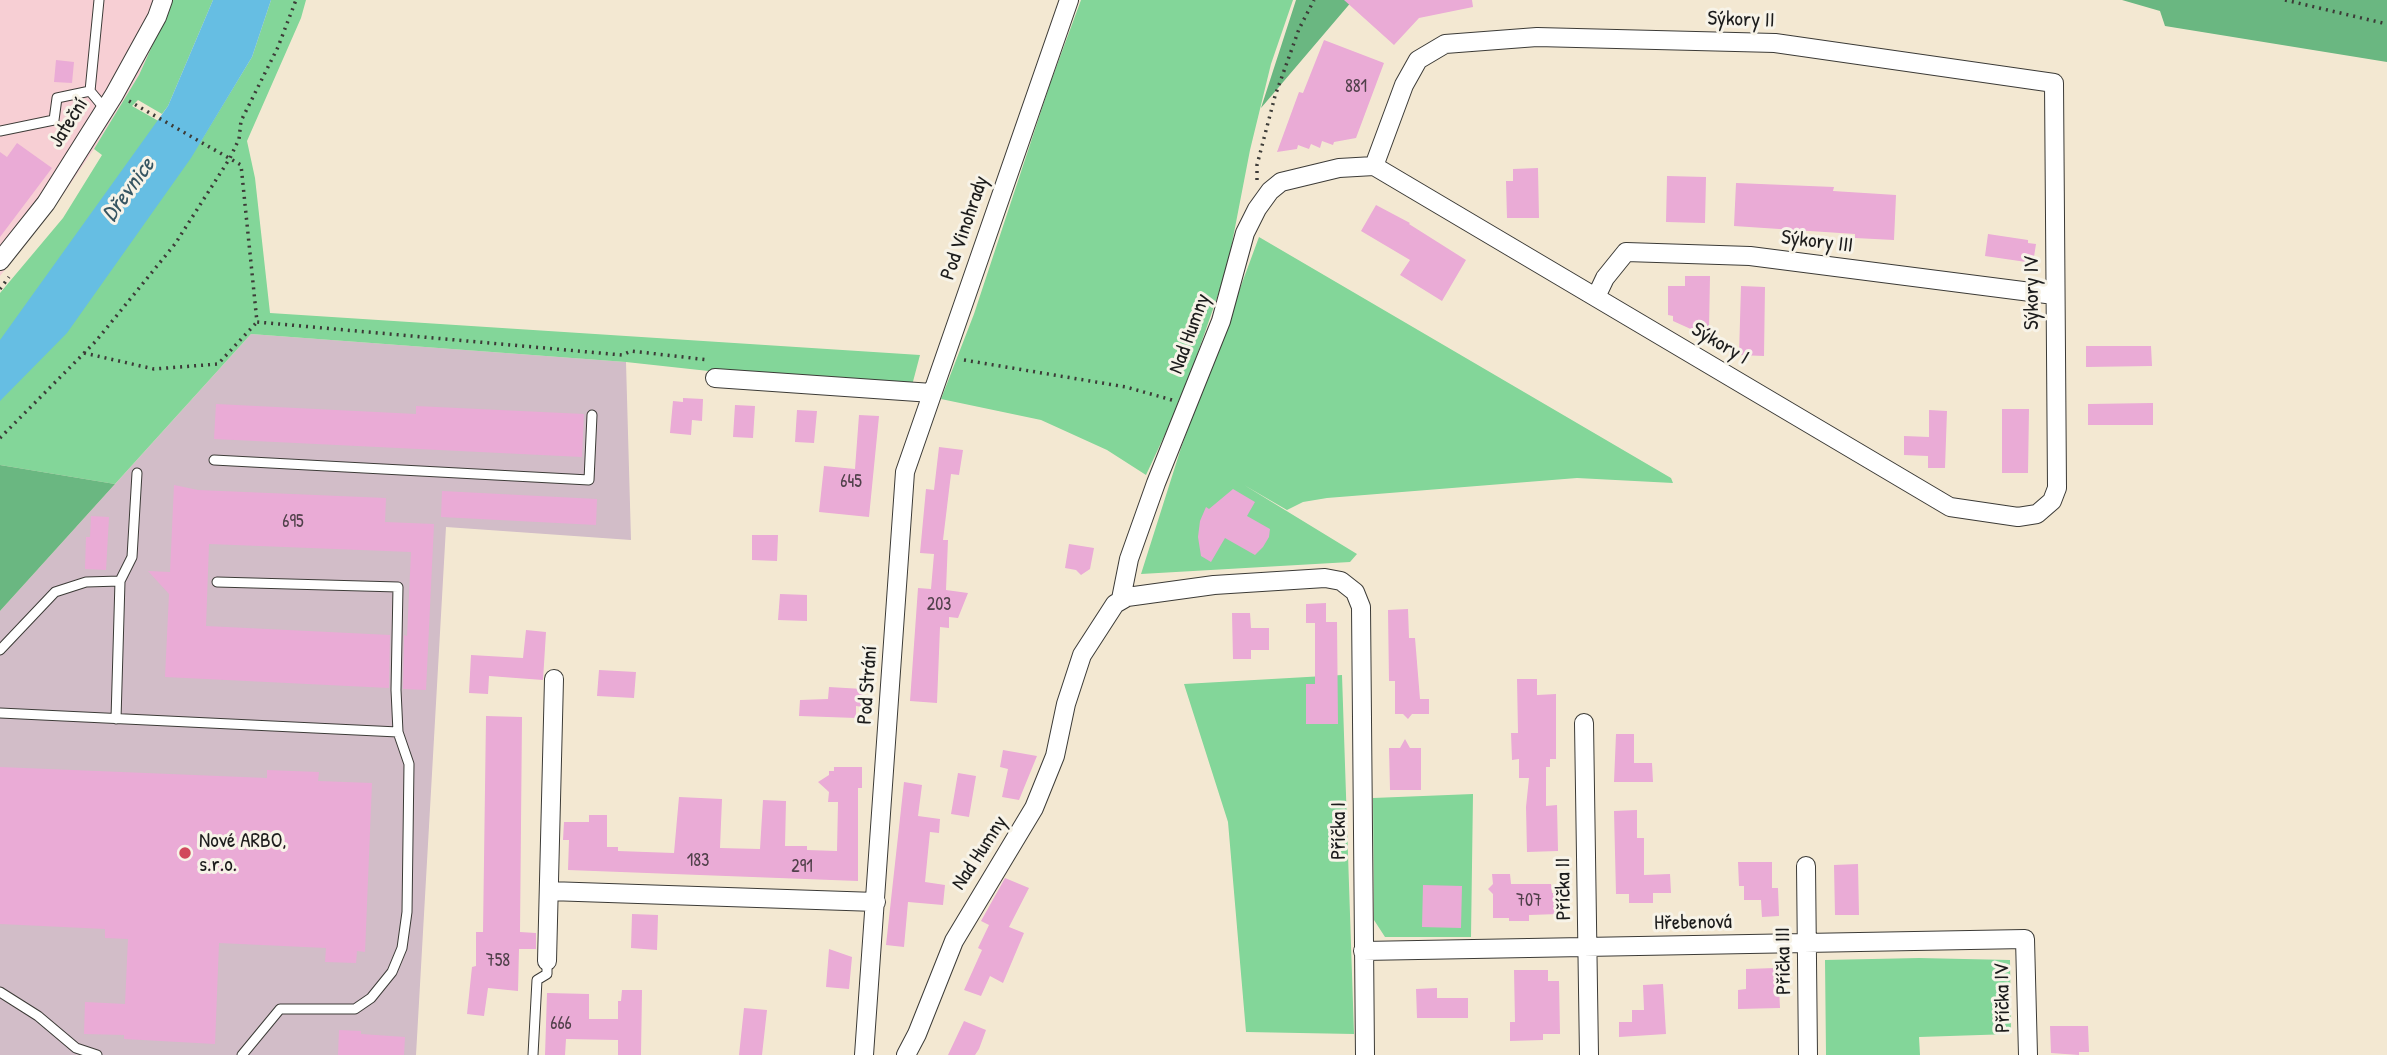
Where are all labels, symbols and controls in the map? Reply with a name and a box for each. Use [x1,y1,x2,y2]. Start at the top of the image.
street label: Sýkory II [1707,6,1775,34]
house number: 881 [1345,76,1367,98]
street label: Jateční [44,93,94,153]
water label: Dřevnice [97,153,161,227]
street label: Pod Vinohrady [935,173,995,283]
street label: Sýkory III [1780,225,1854,259]
street label: Sýkory IV [2019,256,2045,330]
street label: Nad Humny [1164,291,1216,377]
street label: Sýkory I [1687,317,1753,371]
house number: 645 [840,471,862,493]
house number: 695 [282,511,304,533]
house number: 203 [927,594,951,616]
street label: Pod Strání [853,645,883,725]
street label: Příčka I [1326,802,1352,860]
street label: Nad Humny [947,811,1013,895]
place label: Nové ARBO, s.r.o. [199,828,287,878]
marker: Nové ARBO, s.r.o. [177,845,193,861]
house number: 183 [687,850,709,872]
house number: 291 [791,856,813,878]
street label: Příčka II [1551,857,1577,921]
house number: 707 [1516,890,1542,912]
street label: Hřebenová [1654,910,1732,936]
street label: Příčka III [1771,927,1797,995]
house number: 758 [486,950,510,972]
street label: Příčka IV [1990,963,2016,1033]
house number: 666 [550,1013,572,1035]

